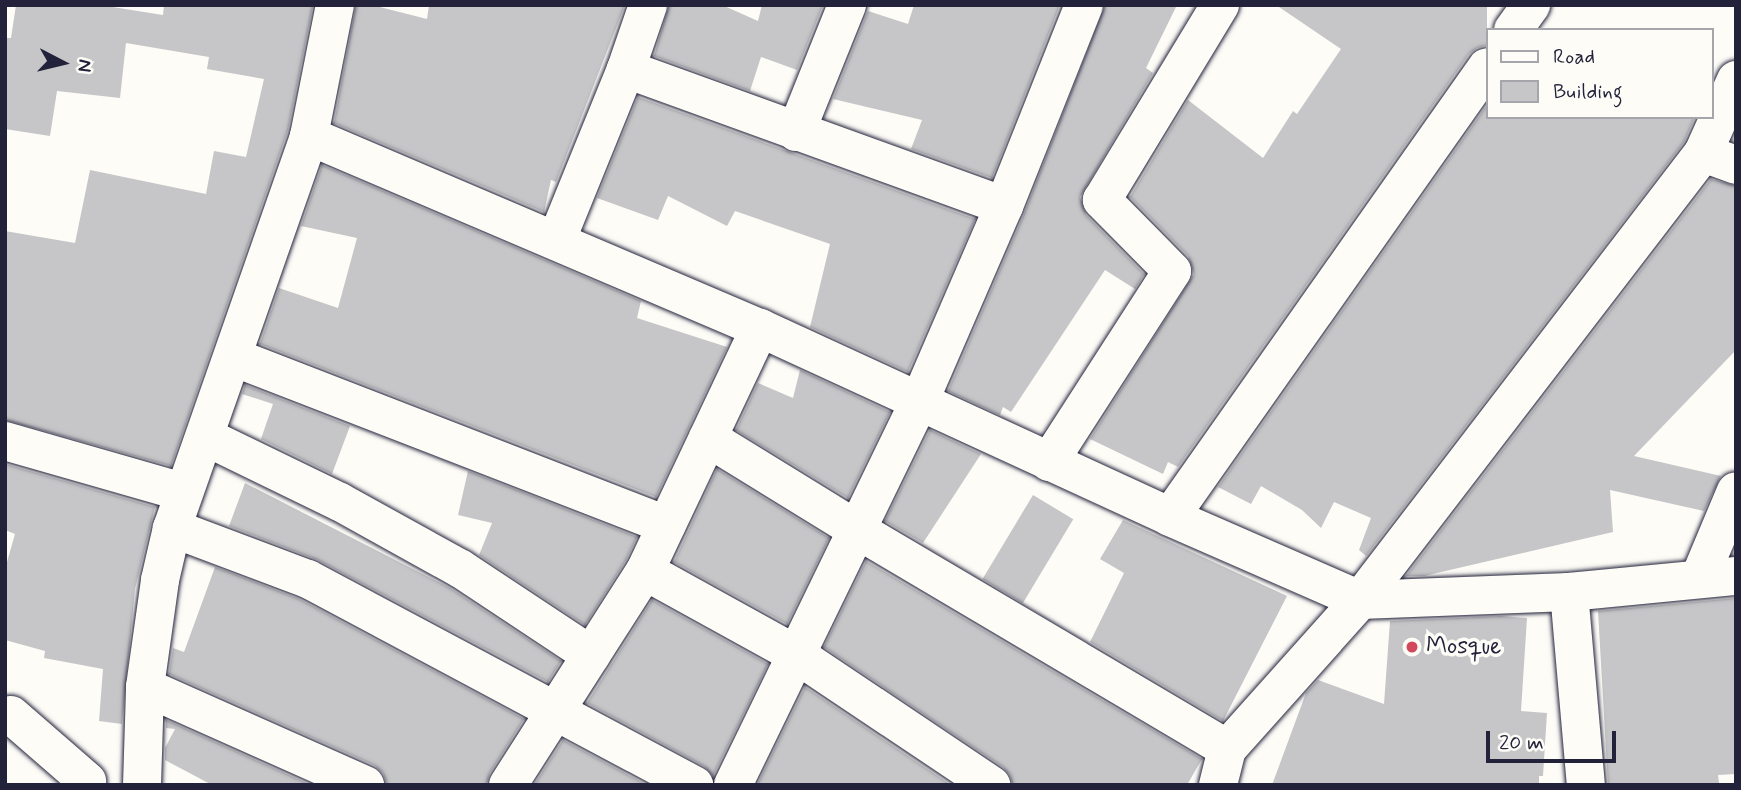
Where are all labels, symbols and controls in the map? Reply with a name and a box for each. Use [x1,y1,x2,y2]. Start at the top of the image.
north arrow [28,28,98,98]
legend [1486,28,1713,119]
text: Road [1553,43,1595,71]
text: N [71,58,98,73]
text: Building [1553,78,1623,106]
place label: Mosque [1426,633,1501,661]
marker: Mosque [1404,639,1420,655]
scale bar [1489,716,1618,760]
text: 20 m [1499,729,1544,757]

